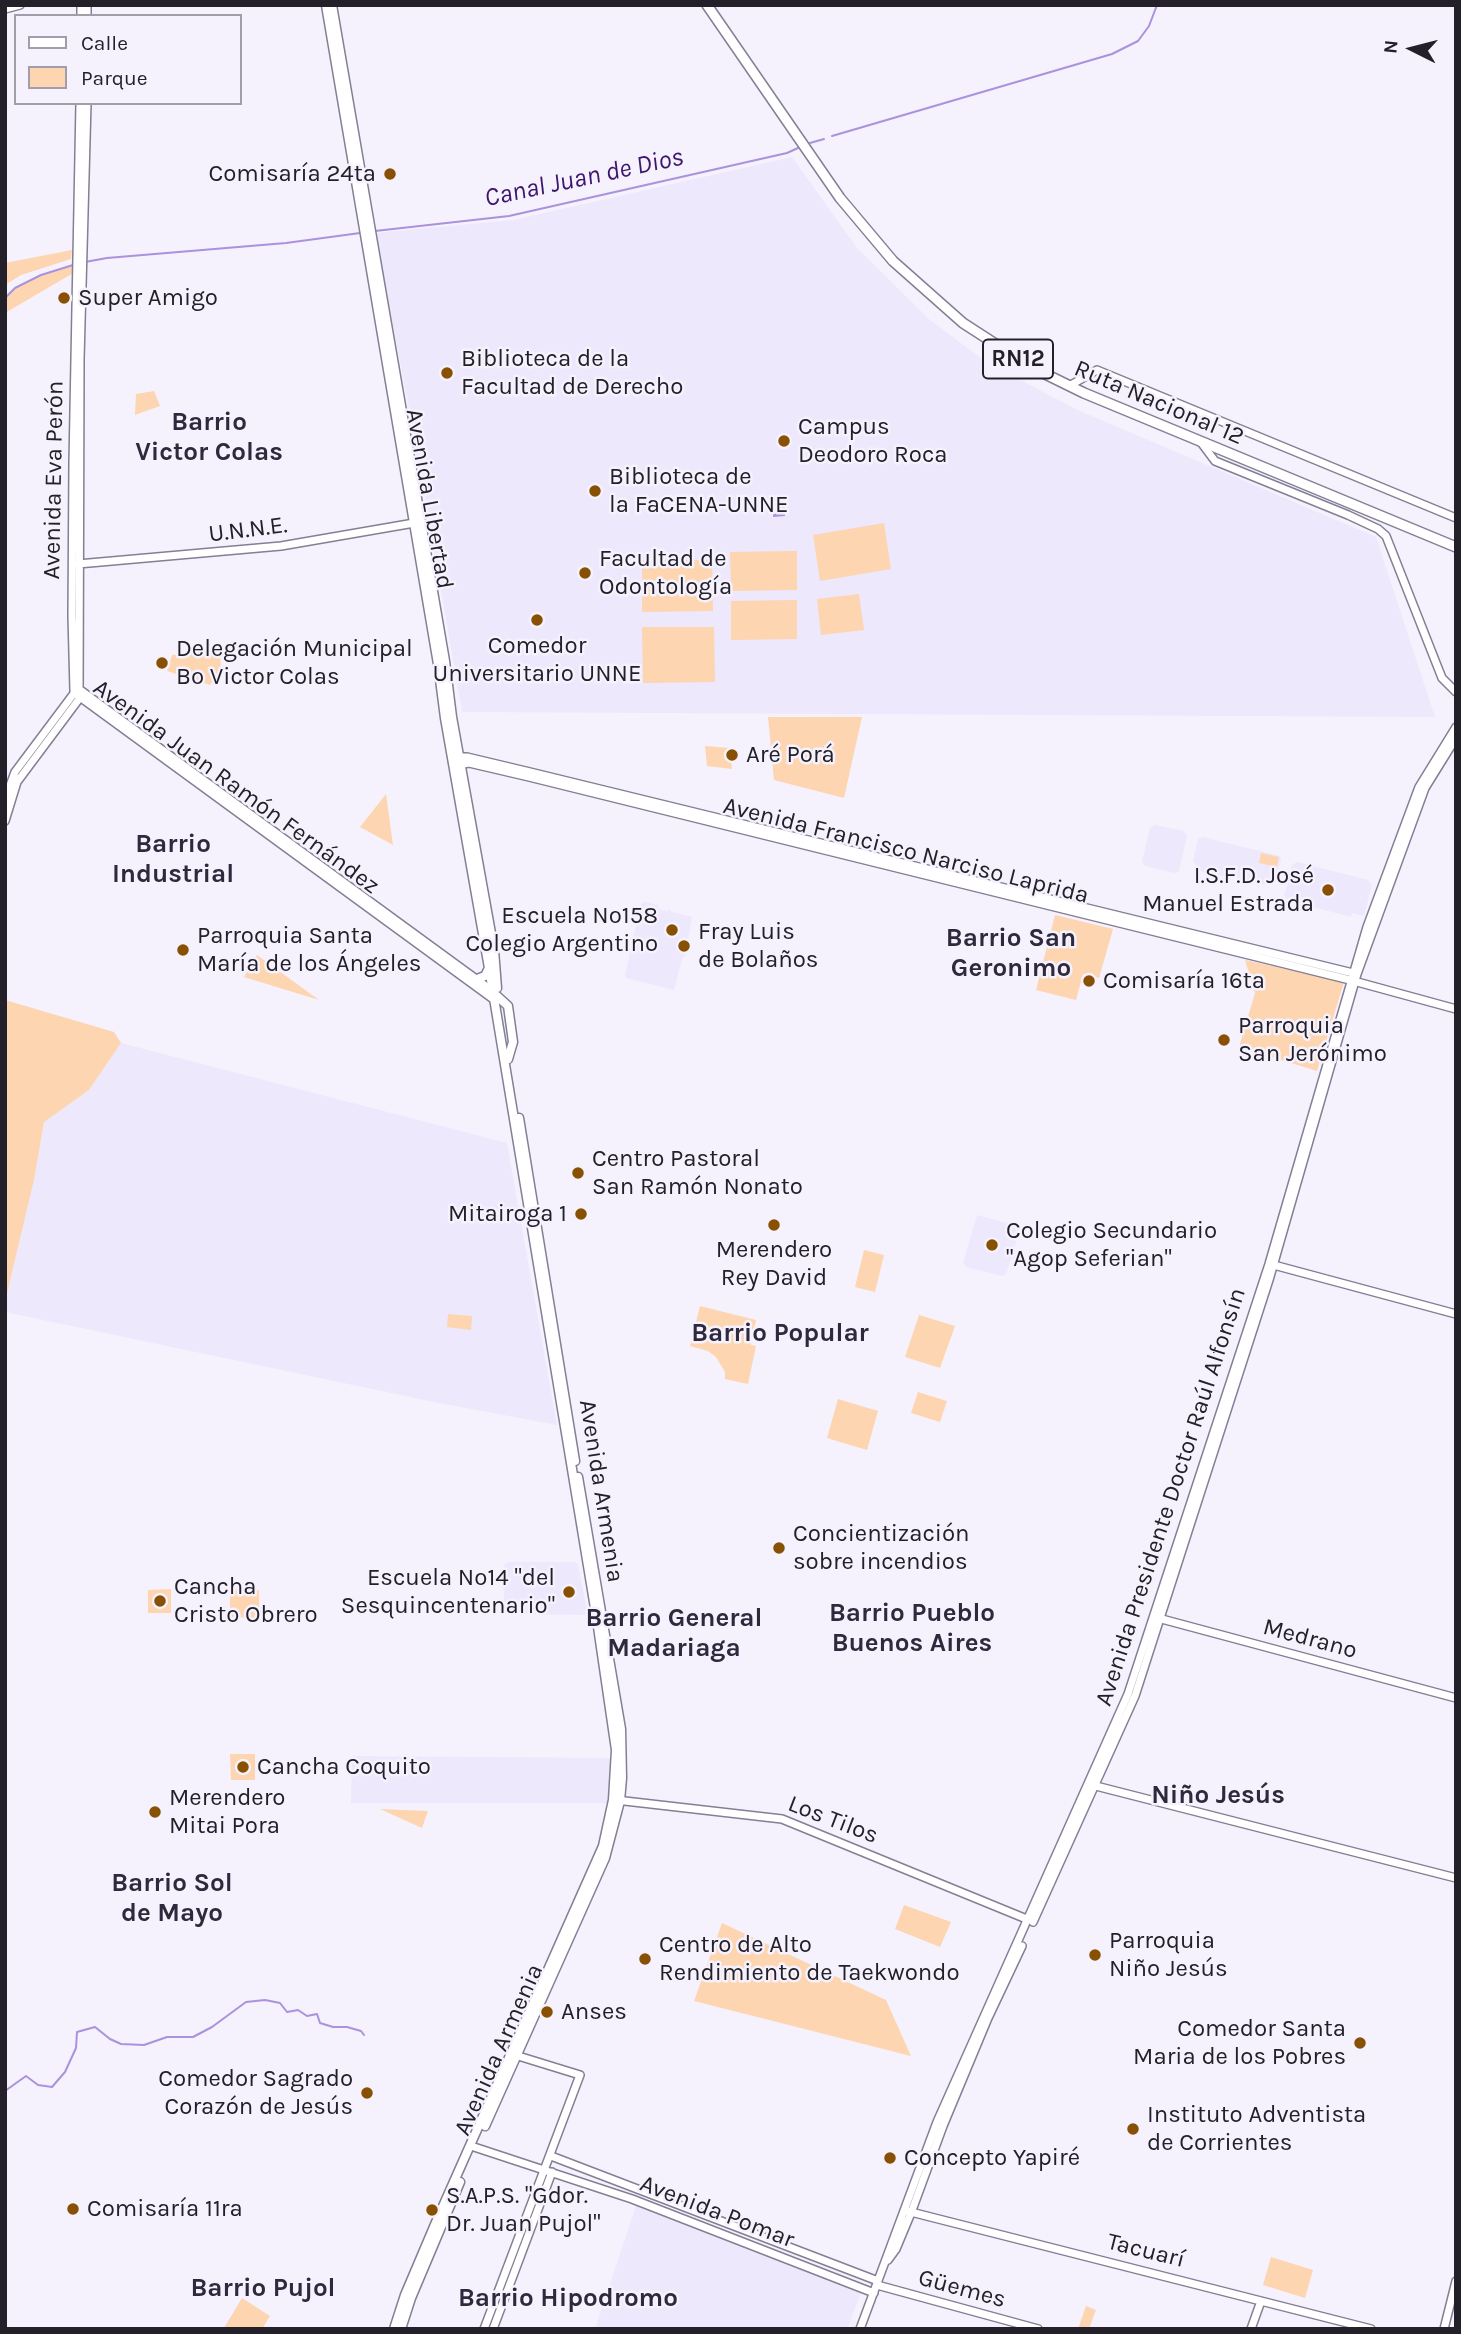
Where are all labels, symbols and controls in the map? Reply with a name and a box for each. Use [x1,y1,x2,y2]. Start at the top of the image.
legend [14,14,242,105]
north arrow [1377,14,1447,84]
text: Calle [81,31,128,55]
text: N [1379,39,1403,55]
text: Parque [81,66,148,90]
water label: Canal Juan de Dios [482,142,686,214]
place label: Comisaría 24ta [208,160,376,188]
marker: Comisaría 24ta [382,166,398,182]
place label: Super Amigo [78,284,218,312]
marker: Super Amigo [56,290,72,306]
road number: RN12 [983,340,1053,378]
place label: Biblioteca de la Facultad de Derecho [461,345,683,401]
street label: Ruta Nacional 12 [1070,354,1248,452]
marker: Biblioteca de la Facultad de Derecho [439,365,455,381]
street label: Avenida Eva Perón [38,380,70,580]
district label: Barrio Victor Colas [135,407,283,468]
street label: Avenida Libertad [399,407,459,591]
place label: Campus Deodoro Roca [798,413,948,469]
marker: Campus Deodoro Roca [776,433,792,449]
place label: Biblioteca de la FaCENA-UNNE [609,463,789,519]
marker: Biblioteca de la FaCENA-UNNE [587,483,603,499]
street label: U.N.N.E. [207,511,289,549]
place label: Facultad de Odontología [599,545,732,601]
marker: Facultad de Odontología [577,565,593,581]
marker: Comedor Universitario UNNE [529,612,545,628]
place label: Comedor Universitario UNNE [432,632,642,688]
place label: Delegación Municipal Bº Victor Colas [176,635,413,691]
marker: Delegación Municipal Bº Victor Colas [154,655,170,671]
street label: Avenida Juan Ramón Fernández [87,673,385,901]
place label: Aré Porá [746,741,835,769]
marker: Aré Porá [724,747,740,763]
street label: Avenida Francisco Narciso Laprida [720,792,1092,910]
district label: Barrio Industrial [112,829,234,890]
place label: I.S.F.D. José Manuel Estrada [1142,862,1314,918]
marker: I.S.F.D. José Manuel Estrada [1320,882,1336,898]
place label: Escuela Nº158 Colegio Argentino [465,902,658,958]
place label: Fray Luis de Bolaños [698,918,818,974]
place label: Parroquia Santa María de los Ángeles [197,922,421,978]
marker: Escuela Nº158 Colegio Argentino [664,922,680,938]
district label: Barrio San Geronimo [946,923,1076,984]
marker: Fray Luis de Bolaños [676,938,692,954]
marker: Parroquia Santa María de los Ángeles [175,942,191,958]
place label: Comisaría 16ta [1103,967,1265,995]
marker: Comisaría 16ta [1081,973,1097,989]
place label: Parroquia San Jerónimo [1238,1012,1387,1068]
marker: Parroquia San Jerónimo [1216,1032,1232,1048]
place label: Centro Pastoral San Ramón Nonato [592,1145,803,1201]
marker: Centro Pastoral San Ramón Nonato [570,1165,586,1181]
place label: Mitairoga 1 [448,1200,567,1228]
marker: Mitairoga 1 [573,1206,589,1222]
marker: Merendero Rey David [766,1217,782,1233]
place label: Colegio Secundario "Agop Seferian" [1006,1217,1217,1273]
place label: Merendero Rey David [716,1236,832,1292]
marker: Colegio Secundario "Agop Seferian" [984,1237,1000,1253]
street label: Avenida Presidente Doctor Raúl Alfonsín [1090,1284,1252,1710]
district label: Barrio Popular [691,1318,869,1350]
street label: Avenida Armenia [572,1398,630,1584]
place label: Concientización sobre incendios [793,1520,970,1576]
marker: Concientización sobre incendios [771,1540,787,1556]
place label: Escuela Nº14 "del Sesquincentenario" [341,1564,555,1620]
place label: Cancha Cristo Obrero [174,1573,317,1629]
marker: Escuela Nº14 "del Sesquincentenario" [561,1584,577,1600]
marker: Cancha Cristo Obrero [152,1593,168,1609]
district label: Barrio Pueblo Buenos Aires [829,1598,995,1660]
district label: Barrio General Madariaga [586,1603,762,1664]
street label: Medrano [1260,1613,1360,1665]
place label: Cancha Coquito [257,1753,431,1781]
marker: Cancha Coquito [235,1759,251,1775]
district label: Niño Jesús [1151,1780,1285,1812]
place label: Merendero Mitai Pora [169,1784,285,1840]
street label: Los Tilos [784,1790,882,1850]
marker: Merendero Mitai Pora [147,1804,163,1820]
district label: Barrio Sol de Mayo [111,1868,233,1930]
place label: Parroquia Niño Jesús [1109,1927,1228,1983]
place label: Centro de Alto Rendimiento de Taekwondo [659,1931,960,1987]
marker: Parroquia Niño Jesús [1087,1947,1103,1963]
marker: Centro de Alto Rendimiento de Taekwondo [637,1951,653,1967]
street label: Avenida Armenia [448,1960,550,2140]
place label: Anses [561,1998,627,2026]
marker: Anses [539,2004,555,2020]
place label: Comedor Santa Maria de los Pobres [1133,2015,1346,2071]
marker: Comedor Santa Maria de los Pobres [1352,2035,1368,2051]
place label: Comedor Sagrado Corazón de Jesús [158,2065,353,2121]
marker: Comedor Sagrado Corazón de Jesús [359,2085,375,2101]
place label: Instituto Adventista de Corrientes [1147,2101,1366,2157]
marker: Instituto Adventista de Corrientes [1125,2121,1141,2137]
place label: Concepto Yapiré [904,2144,1080,2172]
marker: Concepto Yapiré [882,2150,898,2166]
street label: Avenida Pomar [636,2169,798,2255]
place label: S.A.P.S. "Gdor. Dr. Juan Pujol" [446,2182,601,2238]
place label: Comisaría 11ra [87,2195,243,2223]
marker: Comisaría 11ra [65,2201,81,2217]
marker: S.A.P.S. "Gdor. Dr. Juan Pujol" [424,2202,440,2218]
street label: Tacuarí [1104,2227,1188,2275]
street label: Güemes [915,2263,1009,2315]
district label: Barrio Pujol [190,2273,336,2305]
district label: Barrio Hipodromo [458,2283,678,2315]

